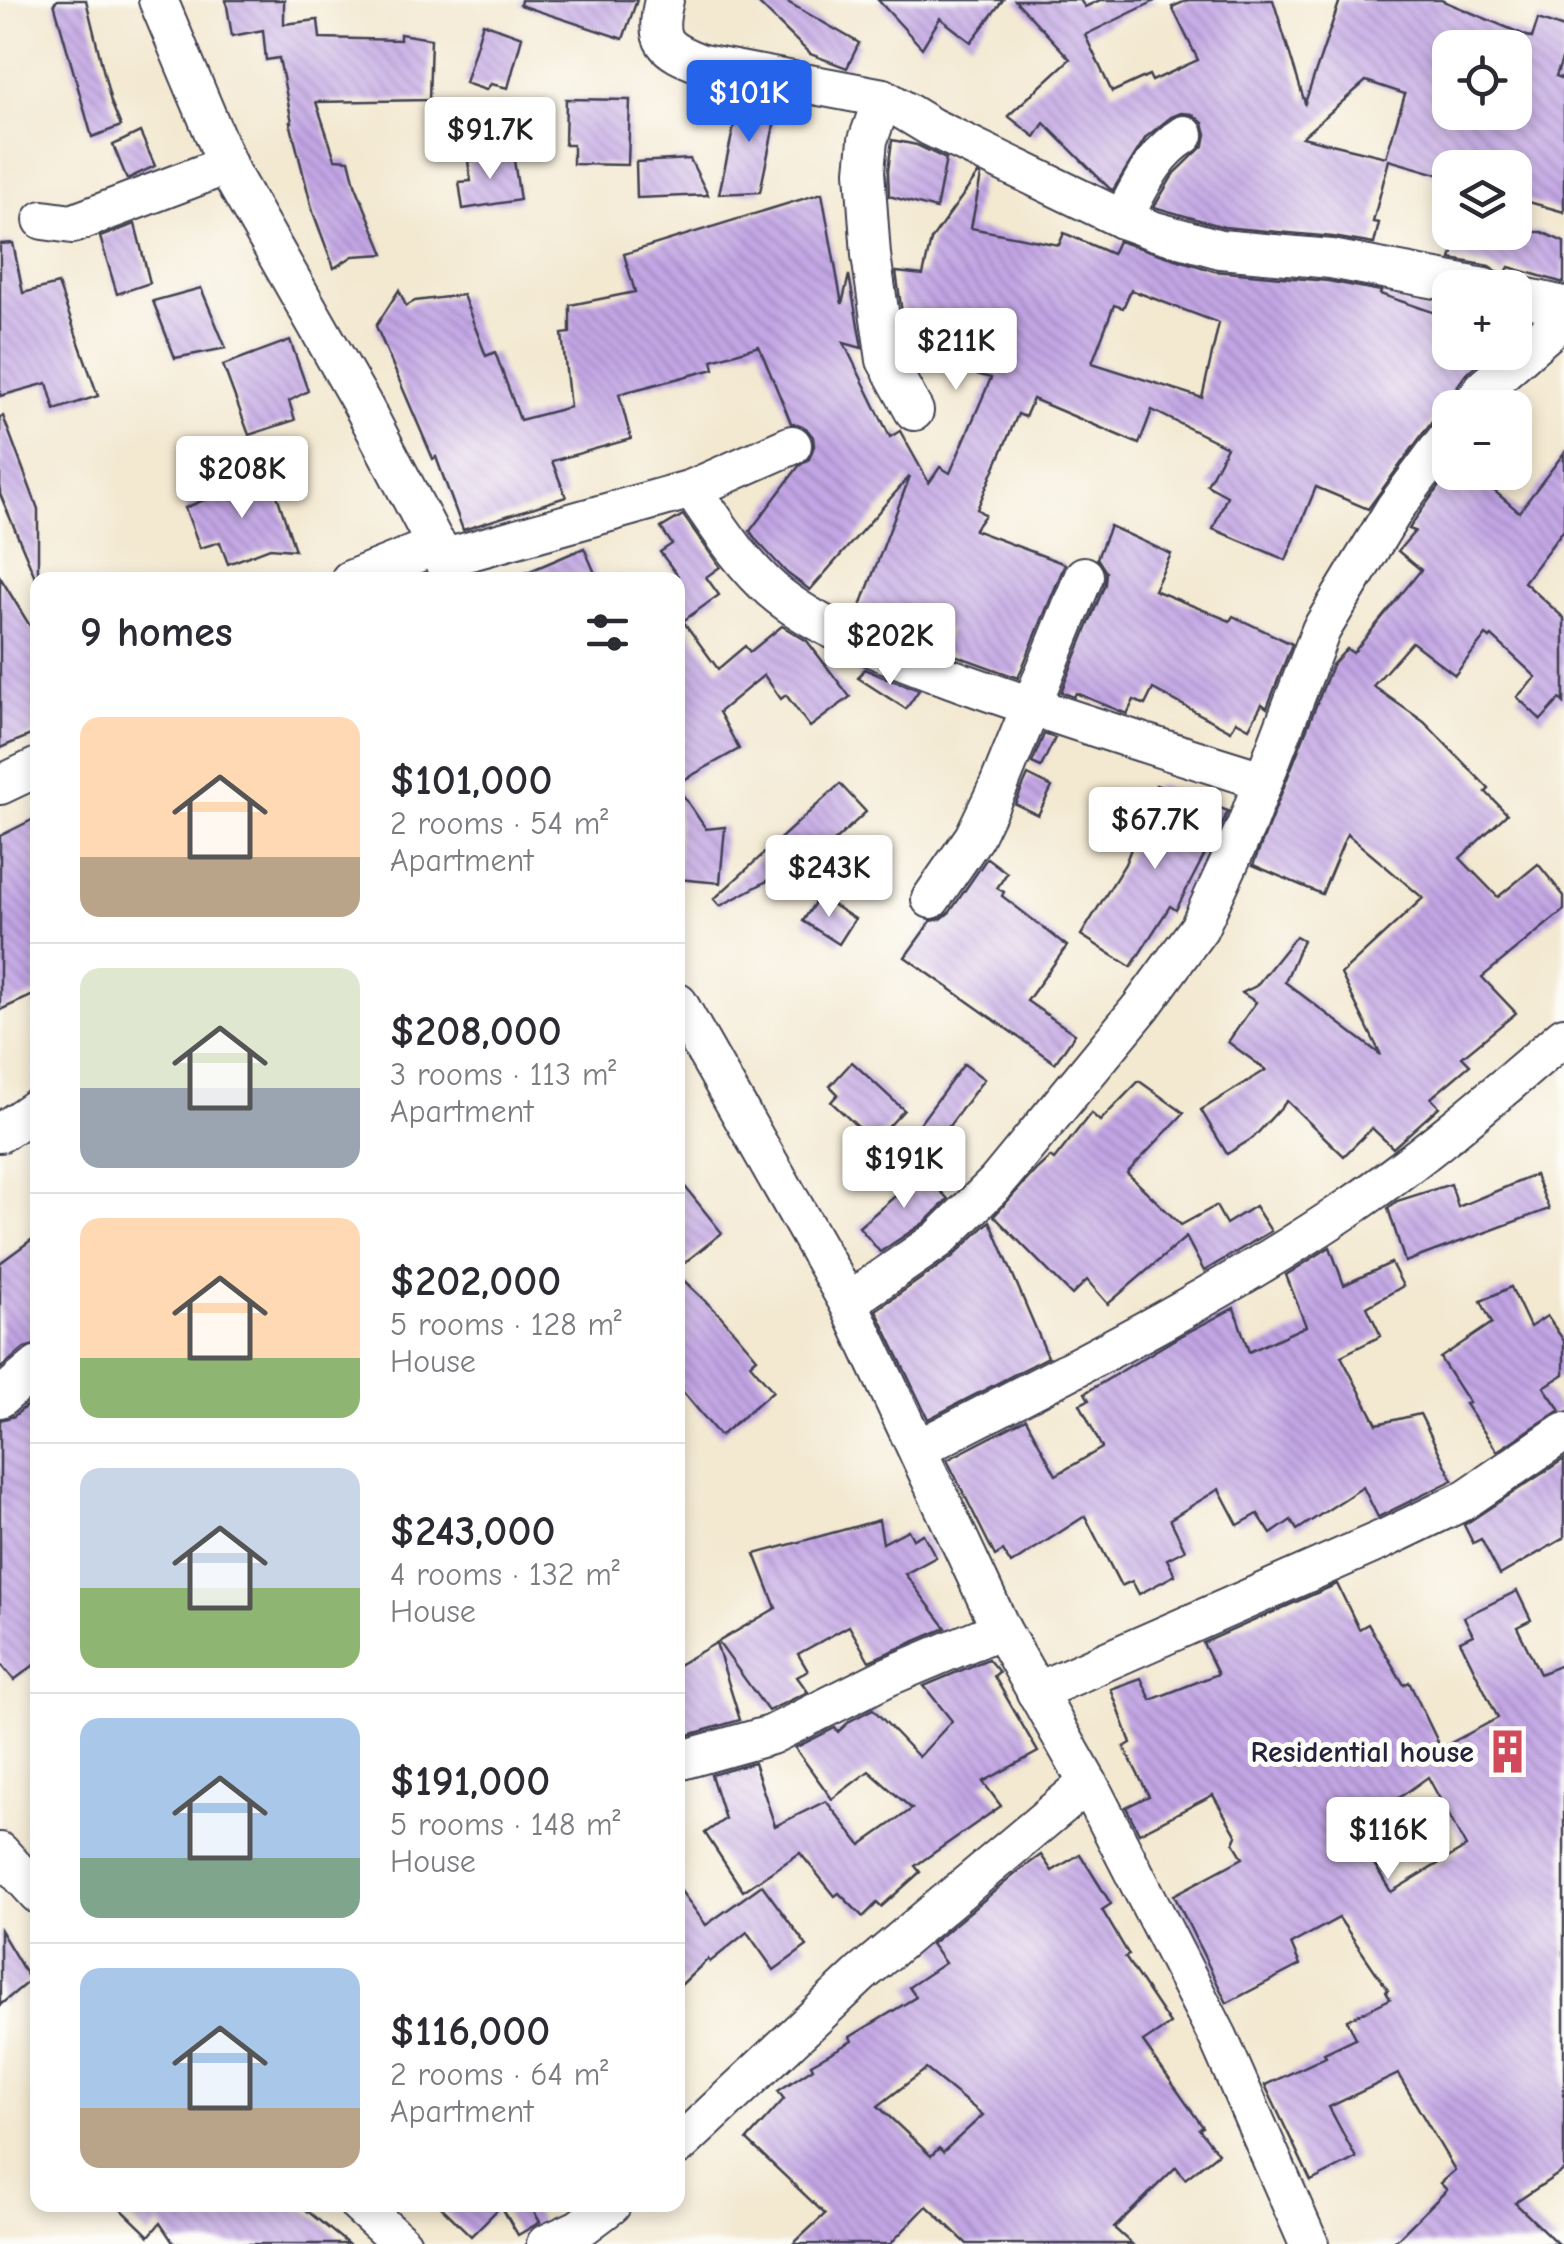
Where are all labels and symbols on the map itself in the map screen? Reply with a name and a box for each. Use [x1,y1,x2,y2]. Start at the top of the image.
pin: $101K [679,60,819,145]
pin: $91.7K [409,97,571,182]
pin: $211K [886,308,1026,393]
pin: $208K [172,436,312,521]
pin: $202K [820,603,960,688]
pin: $67.7K [1074,787,1236,872]
pin: $243K [759,835,899,920]
pin: $191K [834,1126,974,1211]
building icon: Residential house [1483,1728,1531,1776]
place label: Residential house [1251,1735,1474,1770]
pin: $116K [1318,1797,1458,1882]

